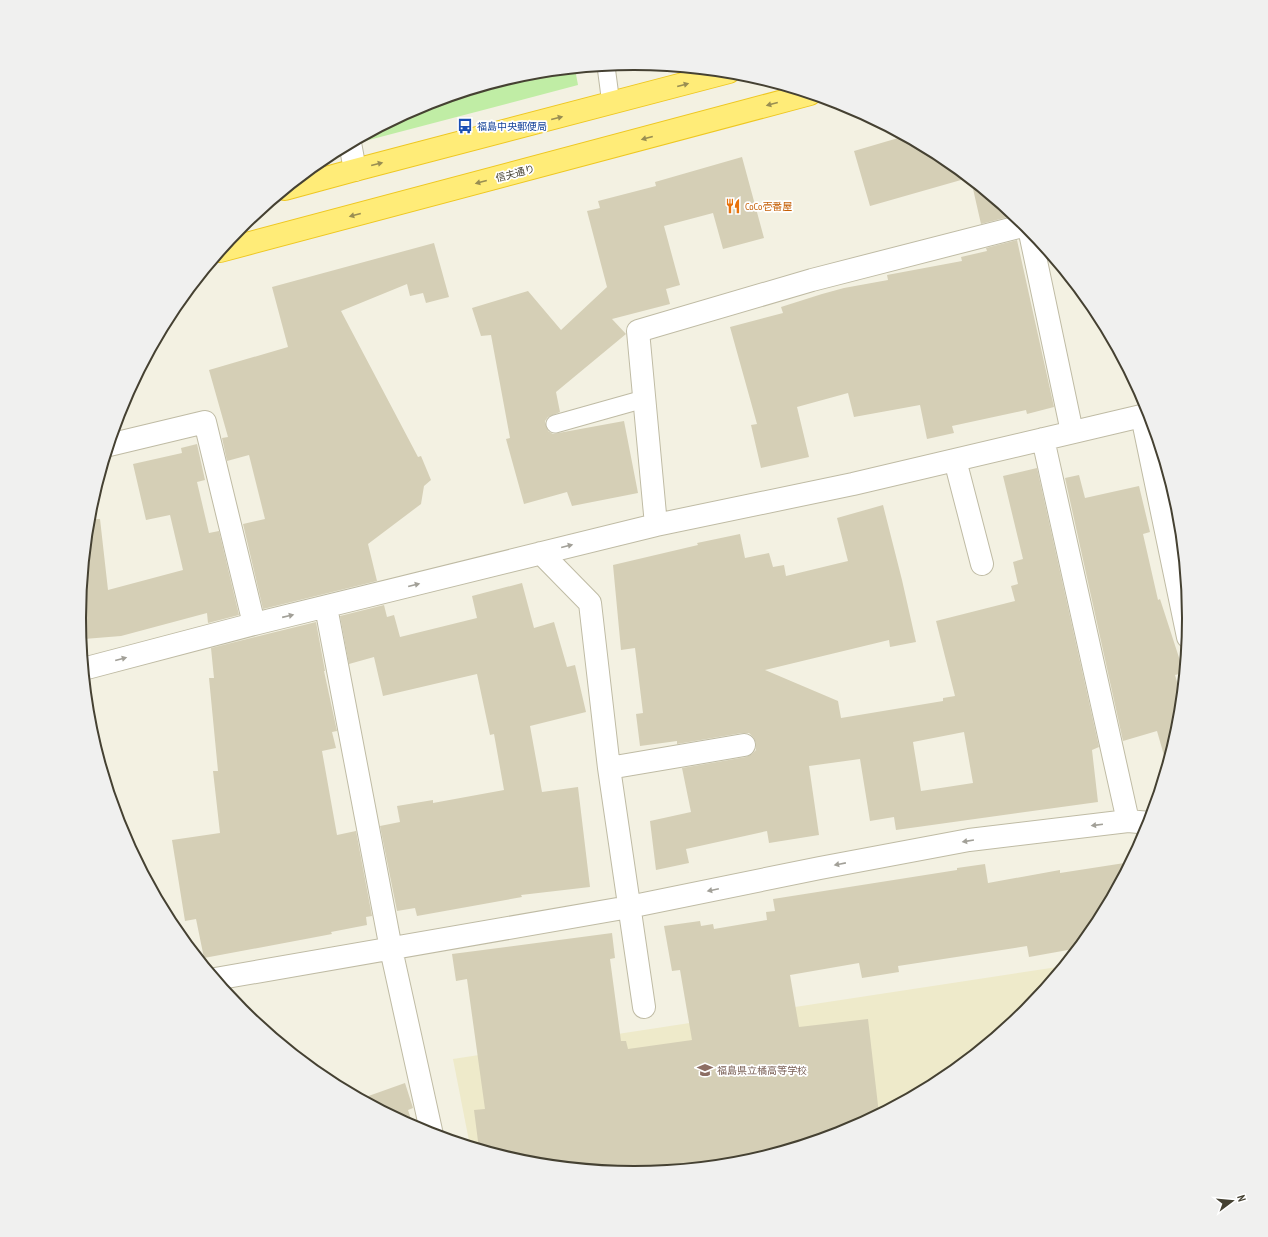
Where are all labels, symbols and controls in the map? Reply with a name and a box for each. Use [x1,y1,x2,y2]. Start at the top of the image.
one-way arrow [677,82,689,88]
one-way arrow [766,101,778,107]
one-way arrow [551,115,563,121]
bus stop icon: 福島中央郵便局 [456,117,474,135]
place label: 福島中央郵便局 [477,120,547,133]
one-way arrow [641,135,653,141]
one-way arrow [371,161,383,167]
street label: 信夫通り [494,162,536,185]
one-way arrow [474,179,486,185]
restaurant icon: CoCo壱番屋 [724,197,742,215]
place label: CoCo壱番屋 [745,200,792,213]
one-way arrow [349,213,361,219]
one-way arrow [561,543,573,549]
one-way arrow [408,582,420,588]
one-way arrow [282,613,294,619]
one-way arrow [115,656,127,662]
one-way arrow [1091,822,1103,828]
one-way arrow [962,838,974,844]
one-way arrow [834,861,846,867]
one-way arrow [707,887,719,893]
school or university icon: 福島県立橘高等学校 [696,1061,714,1079]
place label: 福島県立橘高等学校 [717,1064,807,1077]
north arrow [1212,1181,1252,1221]
text: N [1234,1193,1249,1203]

